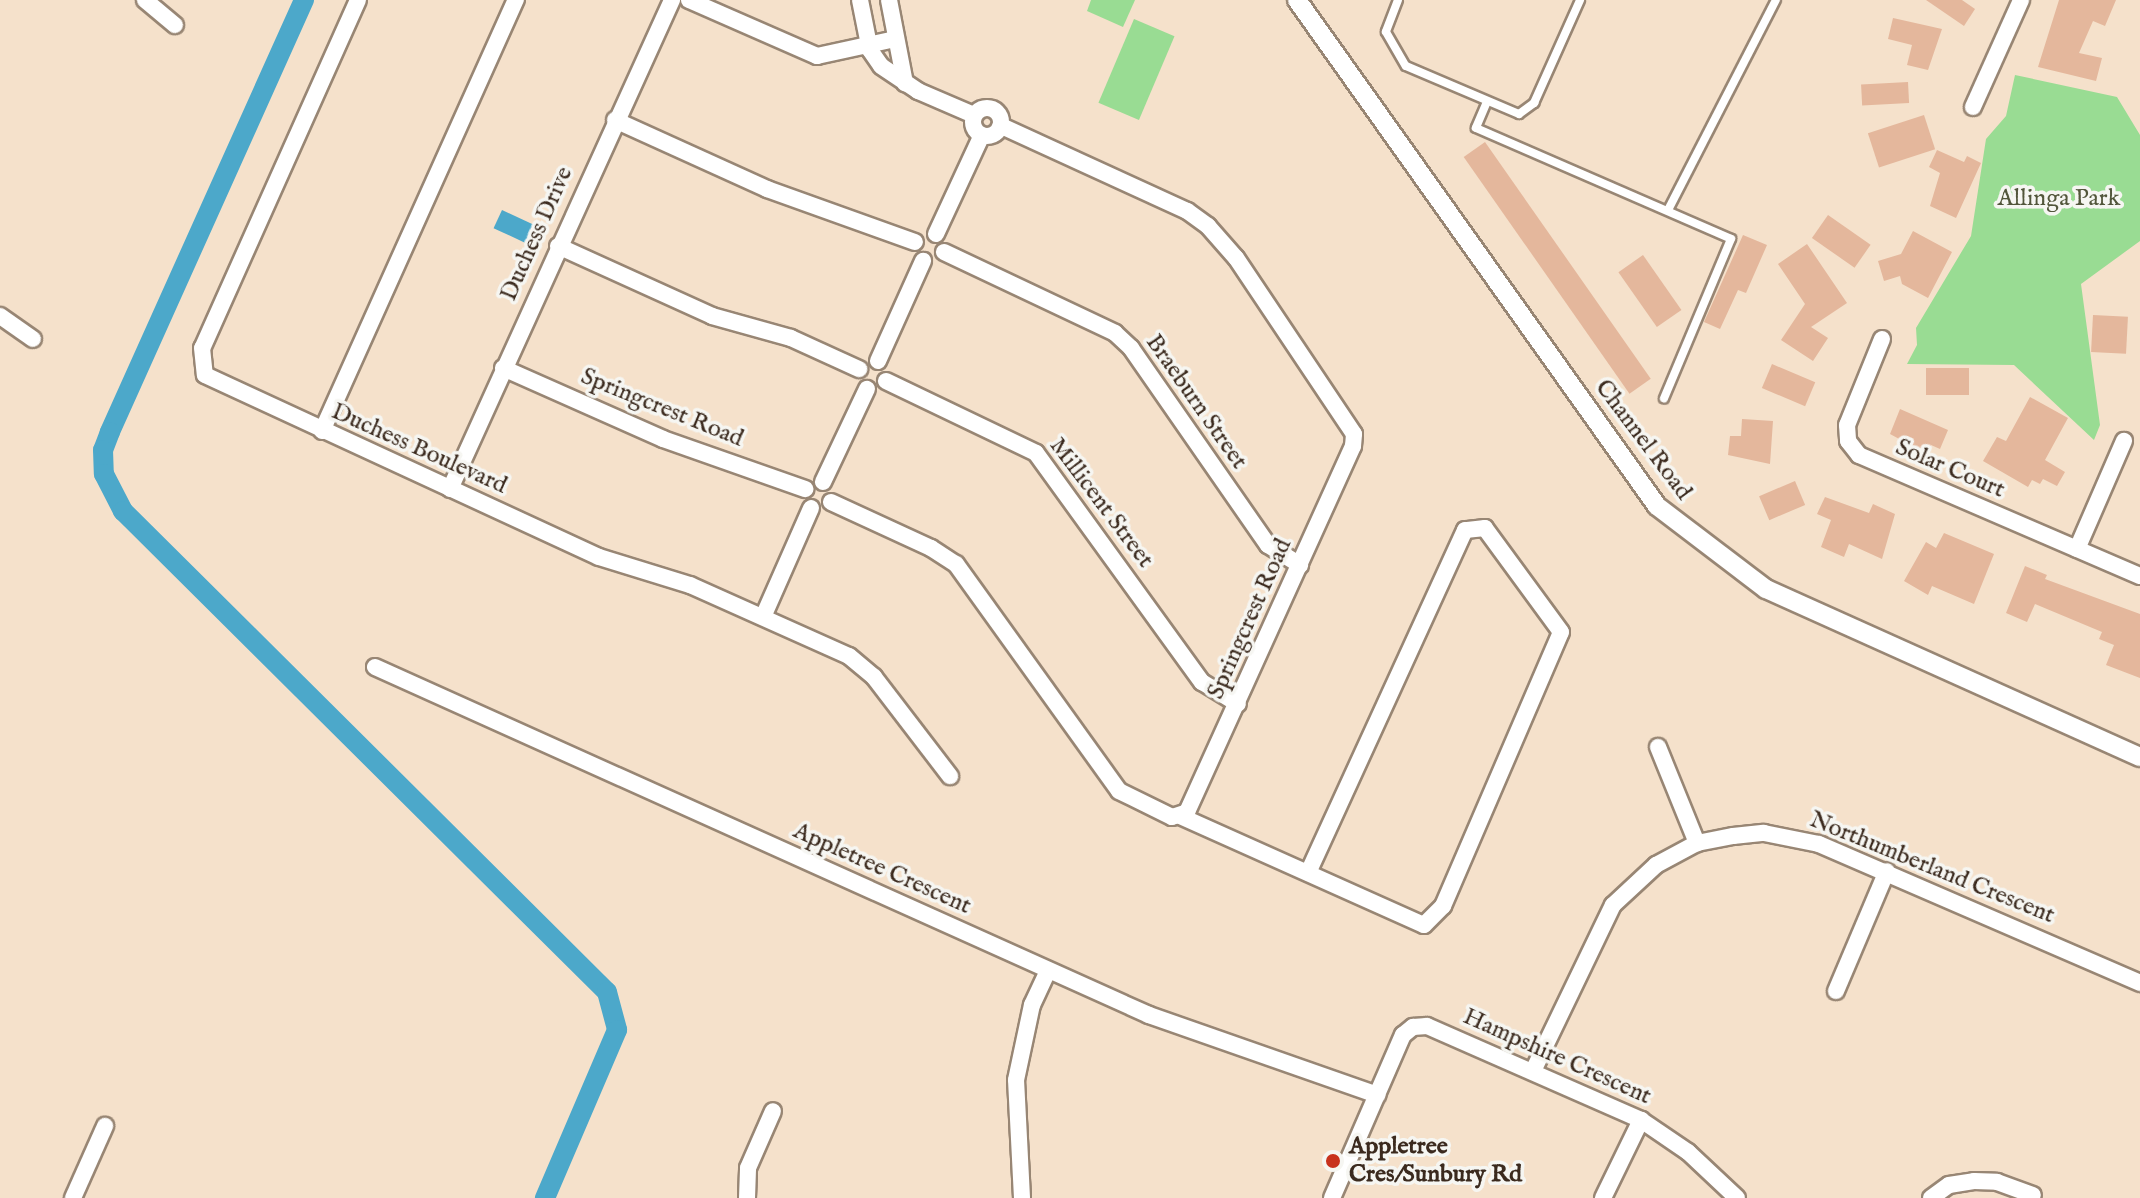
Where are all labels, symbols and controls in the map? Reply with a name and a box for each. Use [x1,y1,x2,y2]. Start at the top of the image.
street label: Duchess Drive [495,162,579,306]
park label: Allinga Park [1998,185,2120,213]
street label: Braeburn Street [1139,329,1253,475]
street label: Springcrest Road [577,362,747,454]
street label: Channel Road [1588,374,1698,506]
street label: Duchess Boulevard [327,397,511,501]
street label: Millicent Street [1043,432,1159,574]
street label: Solar Court [1891,433,2009,505]
street label: Springcrest Road [1202,534,1298,704]
street label: Northumberland Crescent [1805,806,2059,930]
street label: Appletree Crescent [789,817,975,921]
street label: Hampshire Crescent [1458,1003,1656,1111]
place label: Appletree Cres/Sunbury Rd [1349,1133,1522,1189]
marker: Appletree Cres/Sunbury Rd [1324,1152,1342,1170]

